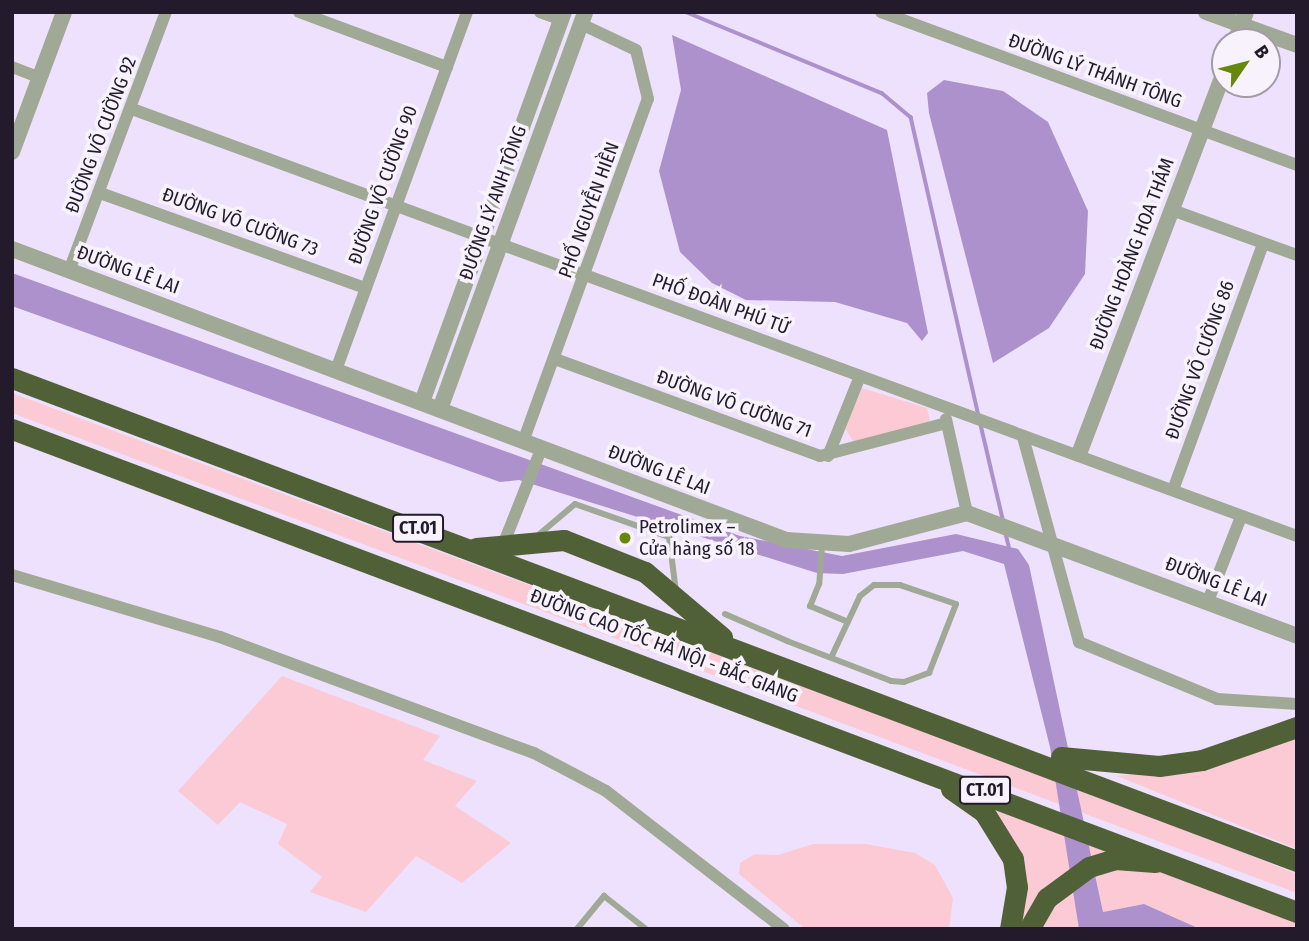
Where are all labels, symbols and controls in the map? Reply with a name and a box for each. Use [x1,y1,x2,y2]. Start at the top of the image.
north arrow [1211,28,1281,98]
street label: ĐƯỜNG LÝ THÁNH TÔNG [1005,29,1185,113]
text: B [1250,41,1274,63]
street label: ĐƯỜNG VÕ CƯỜNG 92 [61,54,141,216]
street label: ĐƯỜNG VÕ CƯỜNG 90 [344,102,422,268]
street label: ĐƯỜNG LÝ ANH TÔNG [454,123,532,283]
street label: PHỐ NGUYỄN HIỀN [554,139,624,281]
street label: ĐƯỜNG HOÀNG HOA THÁM [1085,155,1179,353]
street label: ĐƯỜNG VÕ CƯỜNG 73 [159,183,321,261]
street label: ĐƯỜNG LÊ LAI [74,241,182,299]
street label: PHỐ ĐOÀN PHÚ TỨ [649,269,793,339]
street label: ĐƯỜNG VÕ CƯỜNG 86 [1161,278,1239,442]
street label: ĐƯỜNG VÕ CƯỜNG 71 [653,365,815,443]
street label: ĐƯỜNG LÊ LAI [605,440,713,500]
road number: CT.01 [392,514,444,542]
place label: Petrolimex – Cửa hàng số 18 [639,516,755,560]
marker: Petrolimex – Cửa hàng số 18 [617,530,633,546]
street label: ĐƯỜNG LÊ LAI [1162,552,1270,612]
street label: ĐƯỜNG CAO TỐC HÀ NỘI - BẮC GIANG [527,584,801,708]
road number: CT.01 [959,776,1011,804]

